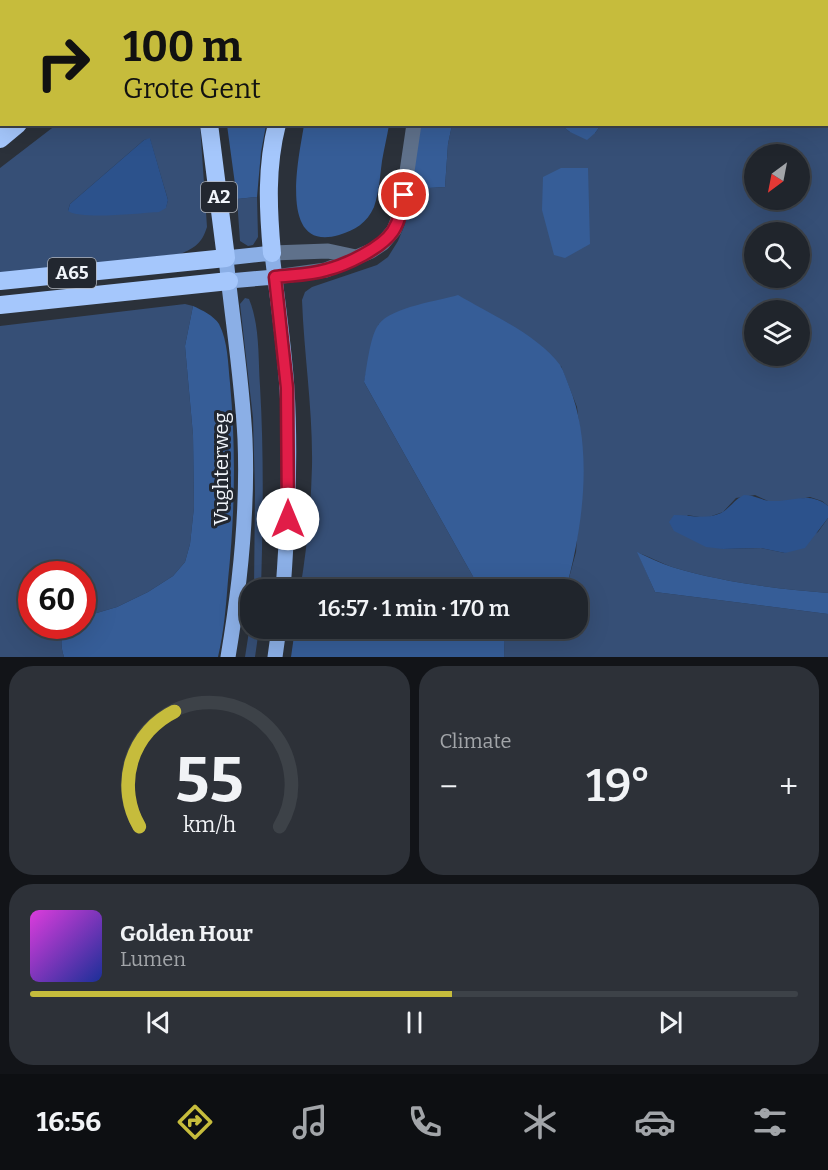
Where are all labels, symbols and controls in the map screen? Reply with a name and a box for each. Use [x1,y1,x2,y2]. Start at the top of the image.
text: 100 m [123,22,242,72]
icon: right [24,24,102,102]
text: Grote Gent [123,73,261,105]
north arrow [744,144,810,210]
map controls [744,144,810,366]
pin [378,169,429,220]
icon: arrive [387,178,420,211]
road number: A2 [201,182,237,212]
button: search [744,222,810,288]
road number: A65 [48,258,96,288]
button: layers [744,300,810,366]
street label: Vughterweg [209,412,233,526]
position arrow [256,487,320,551]
speed limit sign: 60 [18,561,96,639]
text: 16:57 · 1 min · 170 m [318,595,510,622]
text: Climate [440,729,511,753]
text: 55 [175,743,243,818]
text: 19° [586,759,651,813]
text: − [440,767,458,807]
text: + [779,767,798,807]
text: km/h [183,813,236,839]
text: Golden Hour [120,920,253,947]
text: Lumen [120,947,186,971]
icon: previous [142,1006,175,1039]
icon: pause [398,1006,431,1039]
icon: next [654,1006,687,1039]
icon: directions [174,1101,216,1143]
icon: music [289,1101,331,1143]
icon: phone [404,1101,446,1143]
icon: climate [519,1101,561,1143]
icon: car [634,1101,676,1143]
icon: filters [749,1101,791,1143]
text: 16:56 [37,1106,101,1138]

